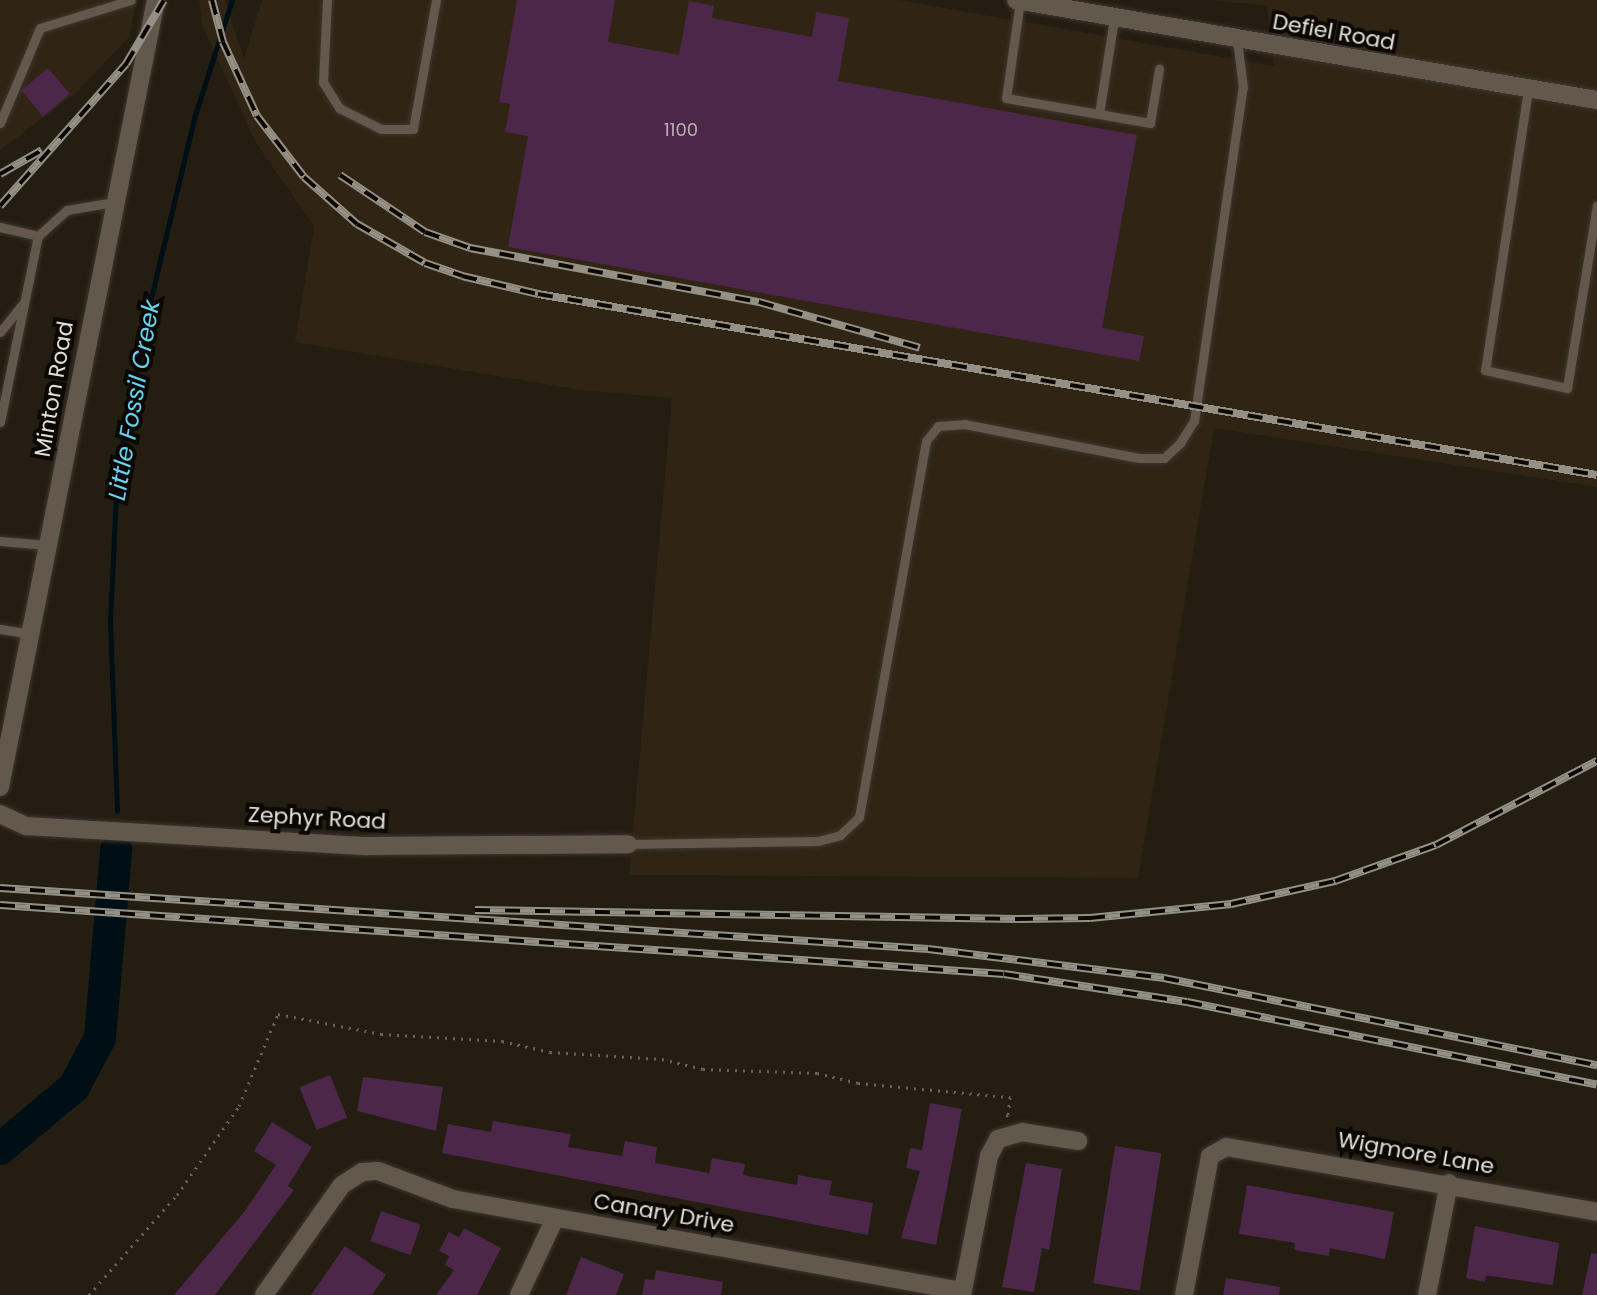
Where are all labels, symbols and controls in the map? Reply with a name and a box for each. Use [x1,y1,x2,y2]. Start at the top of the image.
street label: Defiel Road [1271,8,1397,56]
house number: 1100 [664,119,698,141]
water label: Little Fossil Creek [102,298,166,502]
street label: Minton Road [29,319,79,459]
street label: Zephyr Road [247,801,387,835]
street label: Wigmore Lane [1336,1126,1496,1180]
street label: Canary Drive [592,1188,736,1238]

